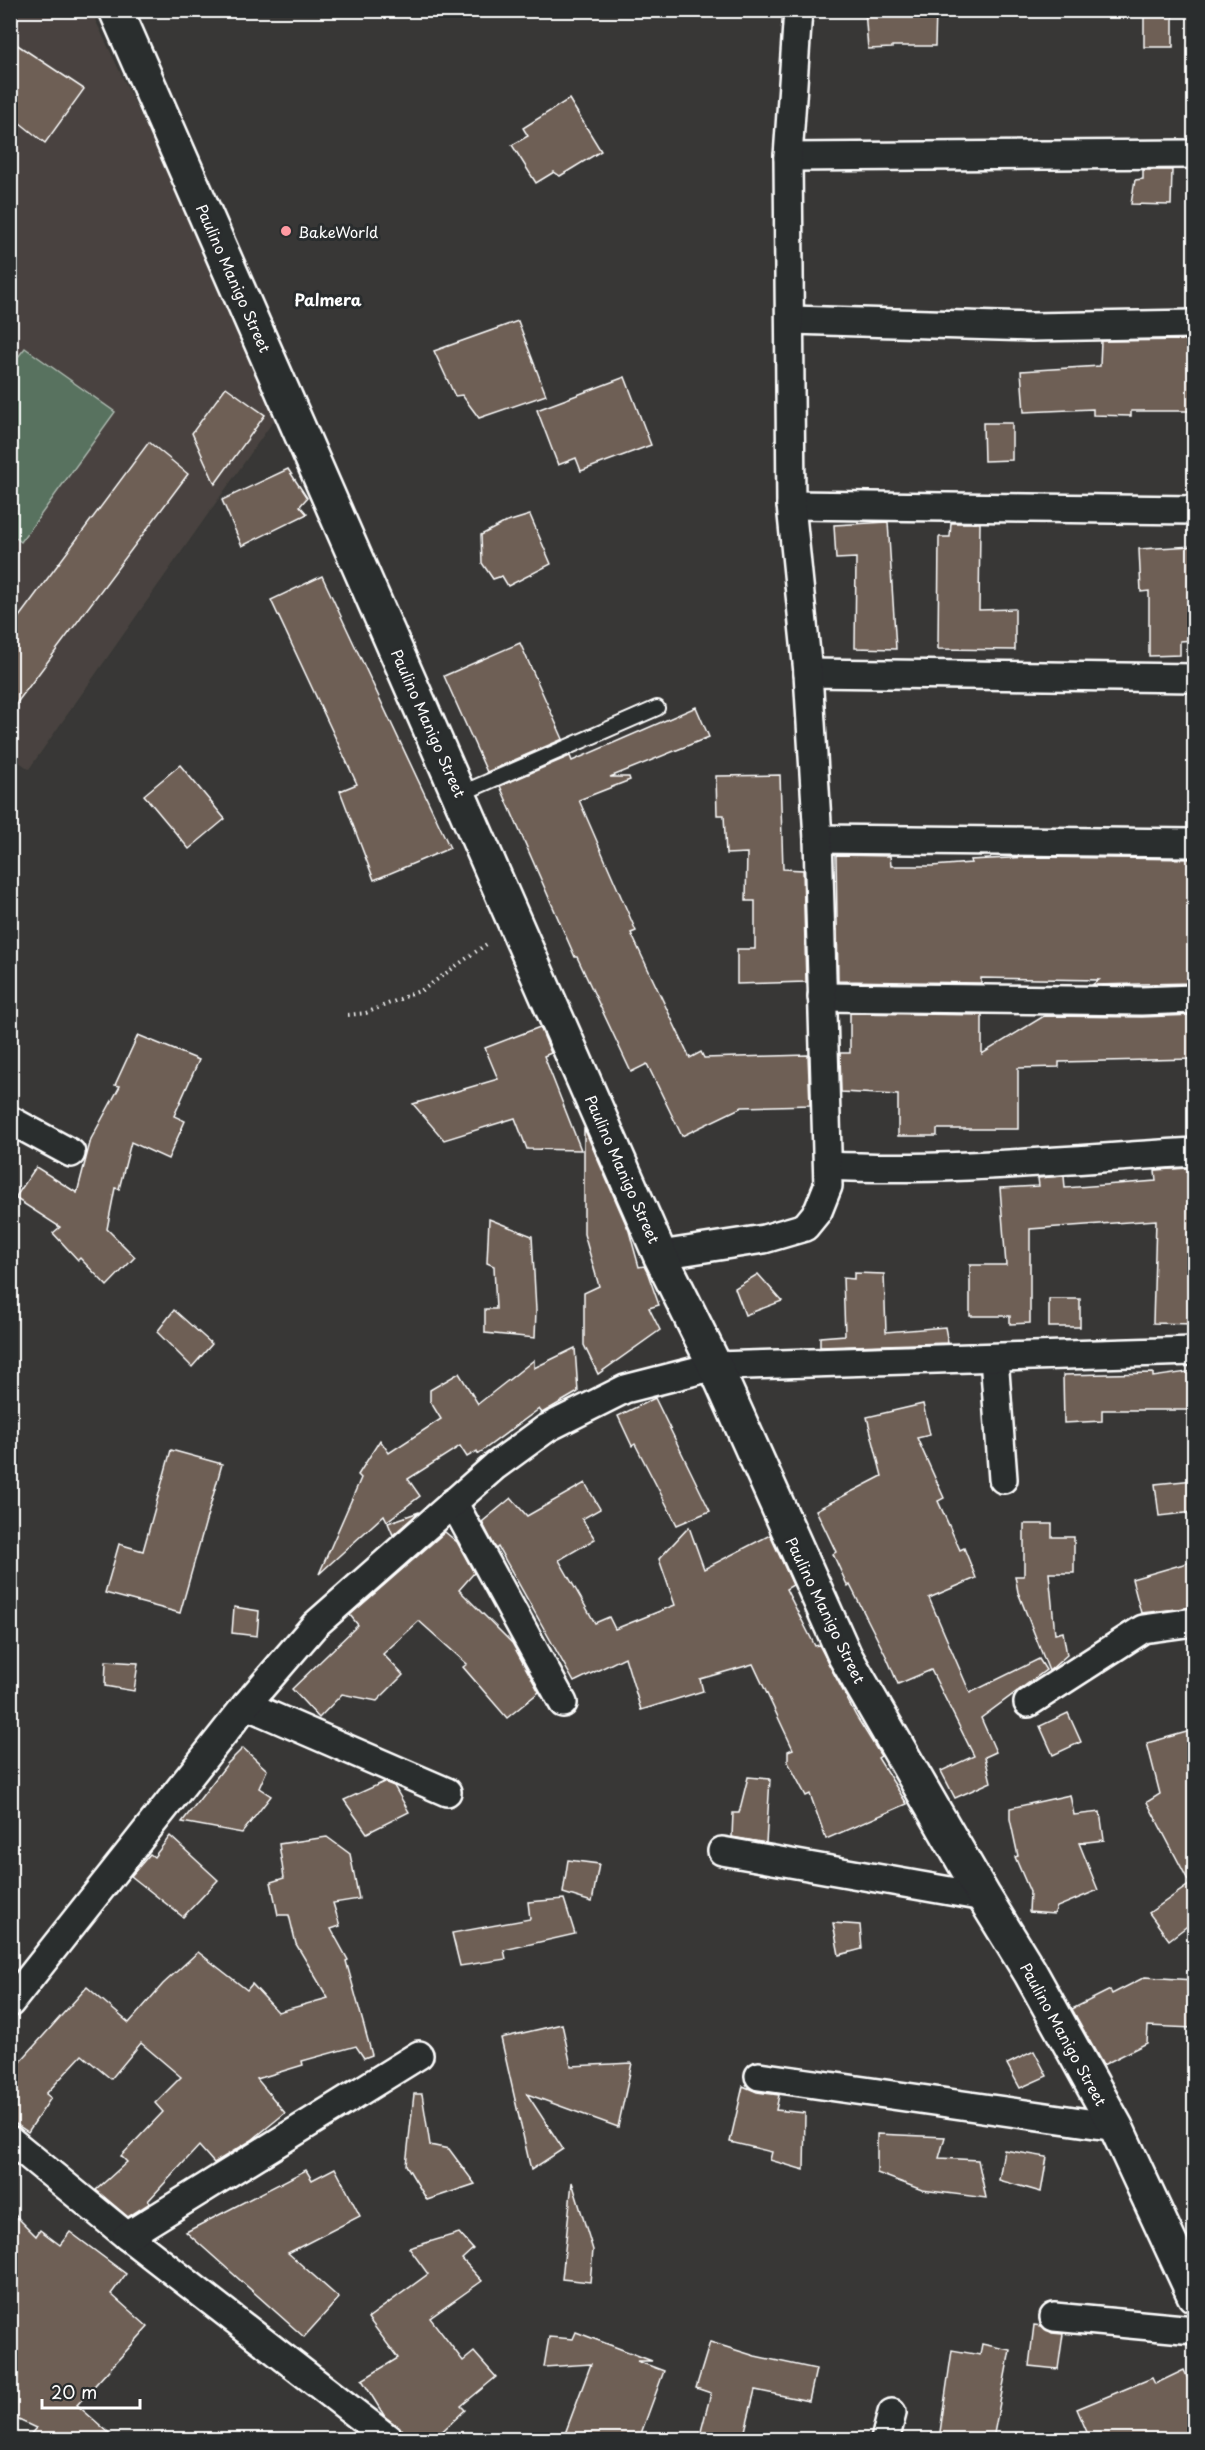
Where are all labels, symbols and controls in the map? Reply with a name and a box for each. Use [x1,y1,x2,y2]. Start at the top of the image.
street label: Paulino Manigo Street [191,200,277,356]
place label: BakeWorld [298,220,378,243]
marker: BakeWorld [279,224,293,238]
district label: Palmera [294,287,362,311]
street label: Paulino Manigo Street [386,645,472,801]
street label: Paulino Manigo Street [580,1091,666,1247]
street label: Paulino Manigo Street [781,1533,871,1687]
street label: Paulino Manigo Street [1015,1958,1113,2110]
scale bar [42,2372,140,2410]
text: 20 m [51,2378,97,2405]

